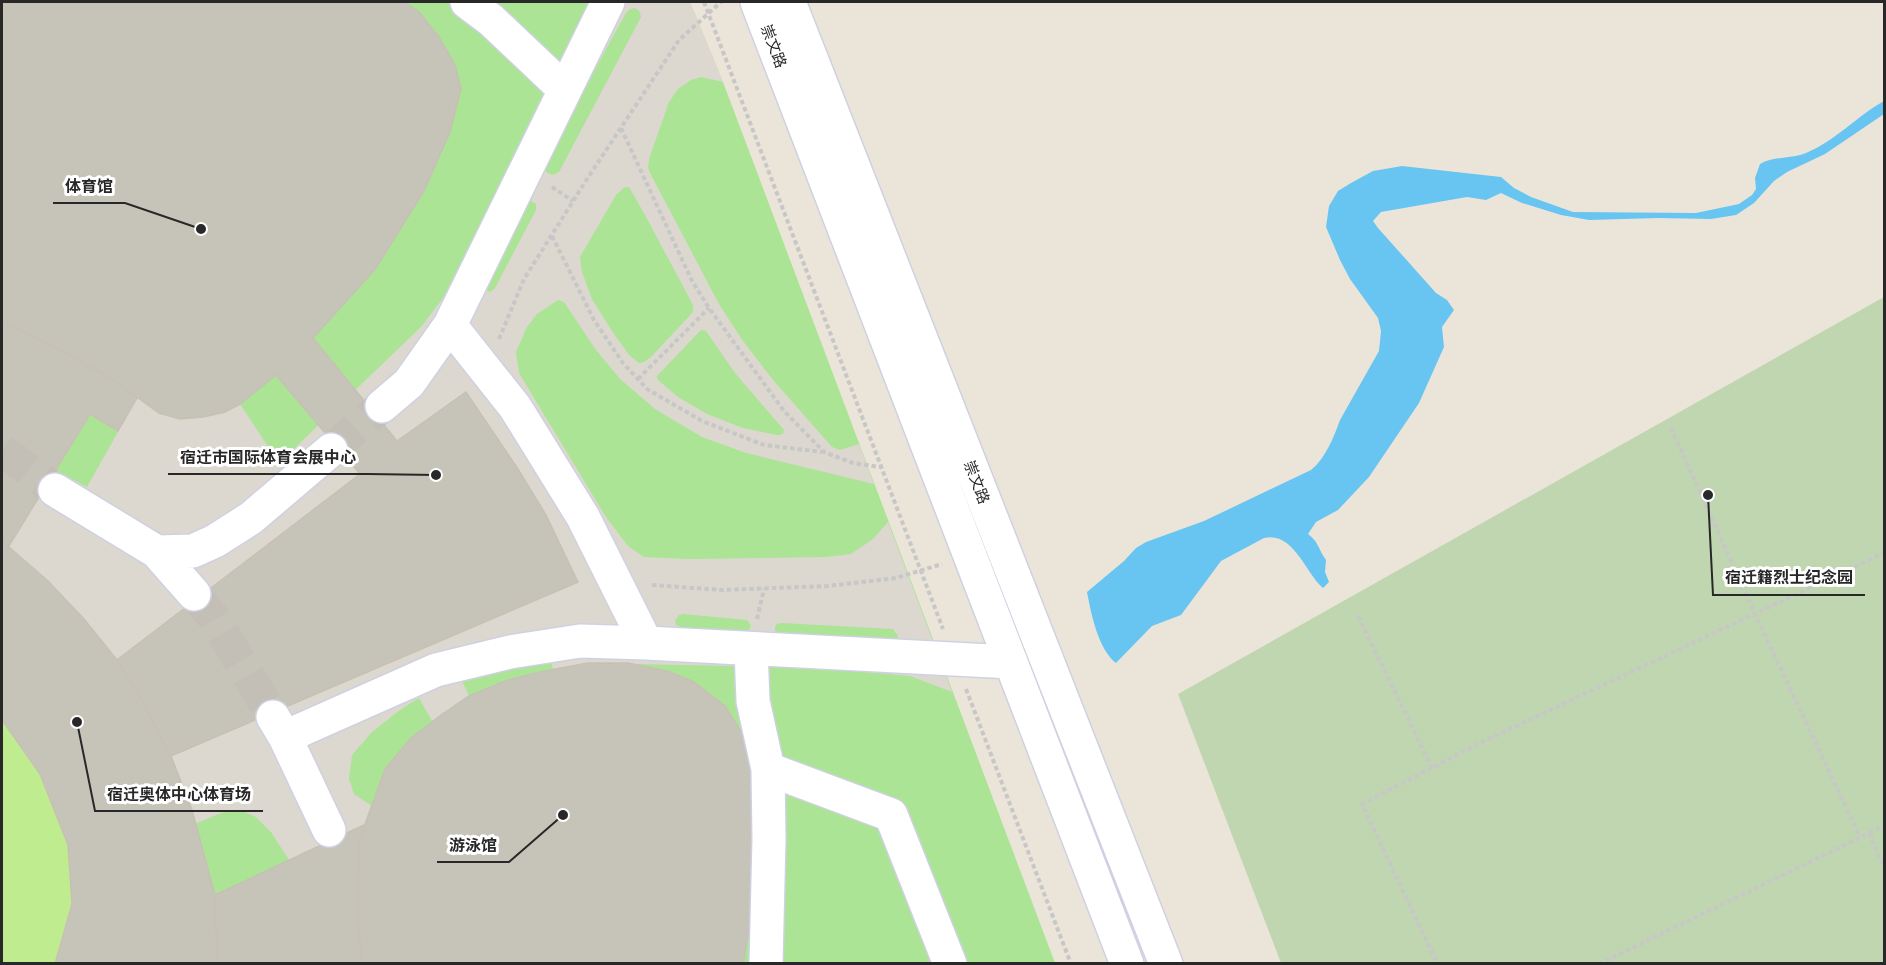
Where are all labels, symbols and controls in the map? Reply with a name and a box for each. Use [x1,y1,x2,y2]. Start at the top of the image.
street label: 崇文路 [757,22,791,70]
callout: 体育馆 [53,169,125,203]
text: 体育馆 [65,176,113,196]
callout: 宿迁市国际体育会展中心 [168,440,368,474]
text: 宿迁市国际体育会展中心 [180,447,356,467]
street label: 崇文路 [960,458,994,506]
callout: 宿迁籍烈士纪念园 [1713,561,1865,595]
text: 宿迁籍烈士纪念园 [1725,567,1853,587]
callout: 宿迁奥体中心体育场 [95,777,263,811]
text: 宿迁奥体中心体育场 [107,784,251,804]
callout: 游泳馆 [437,828,509,862]
text: 游泳馆 [449,835,497,855]

